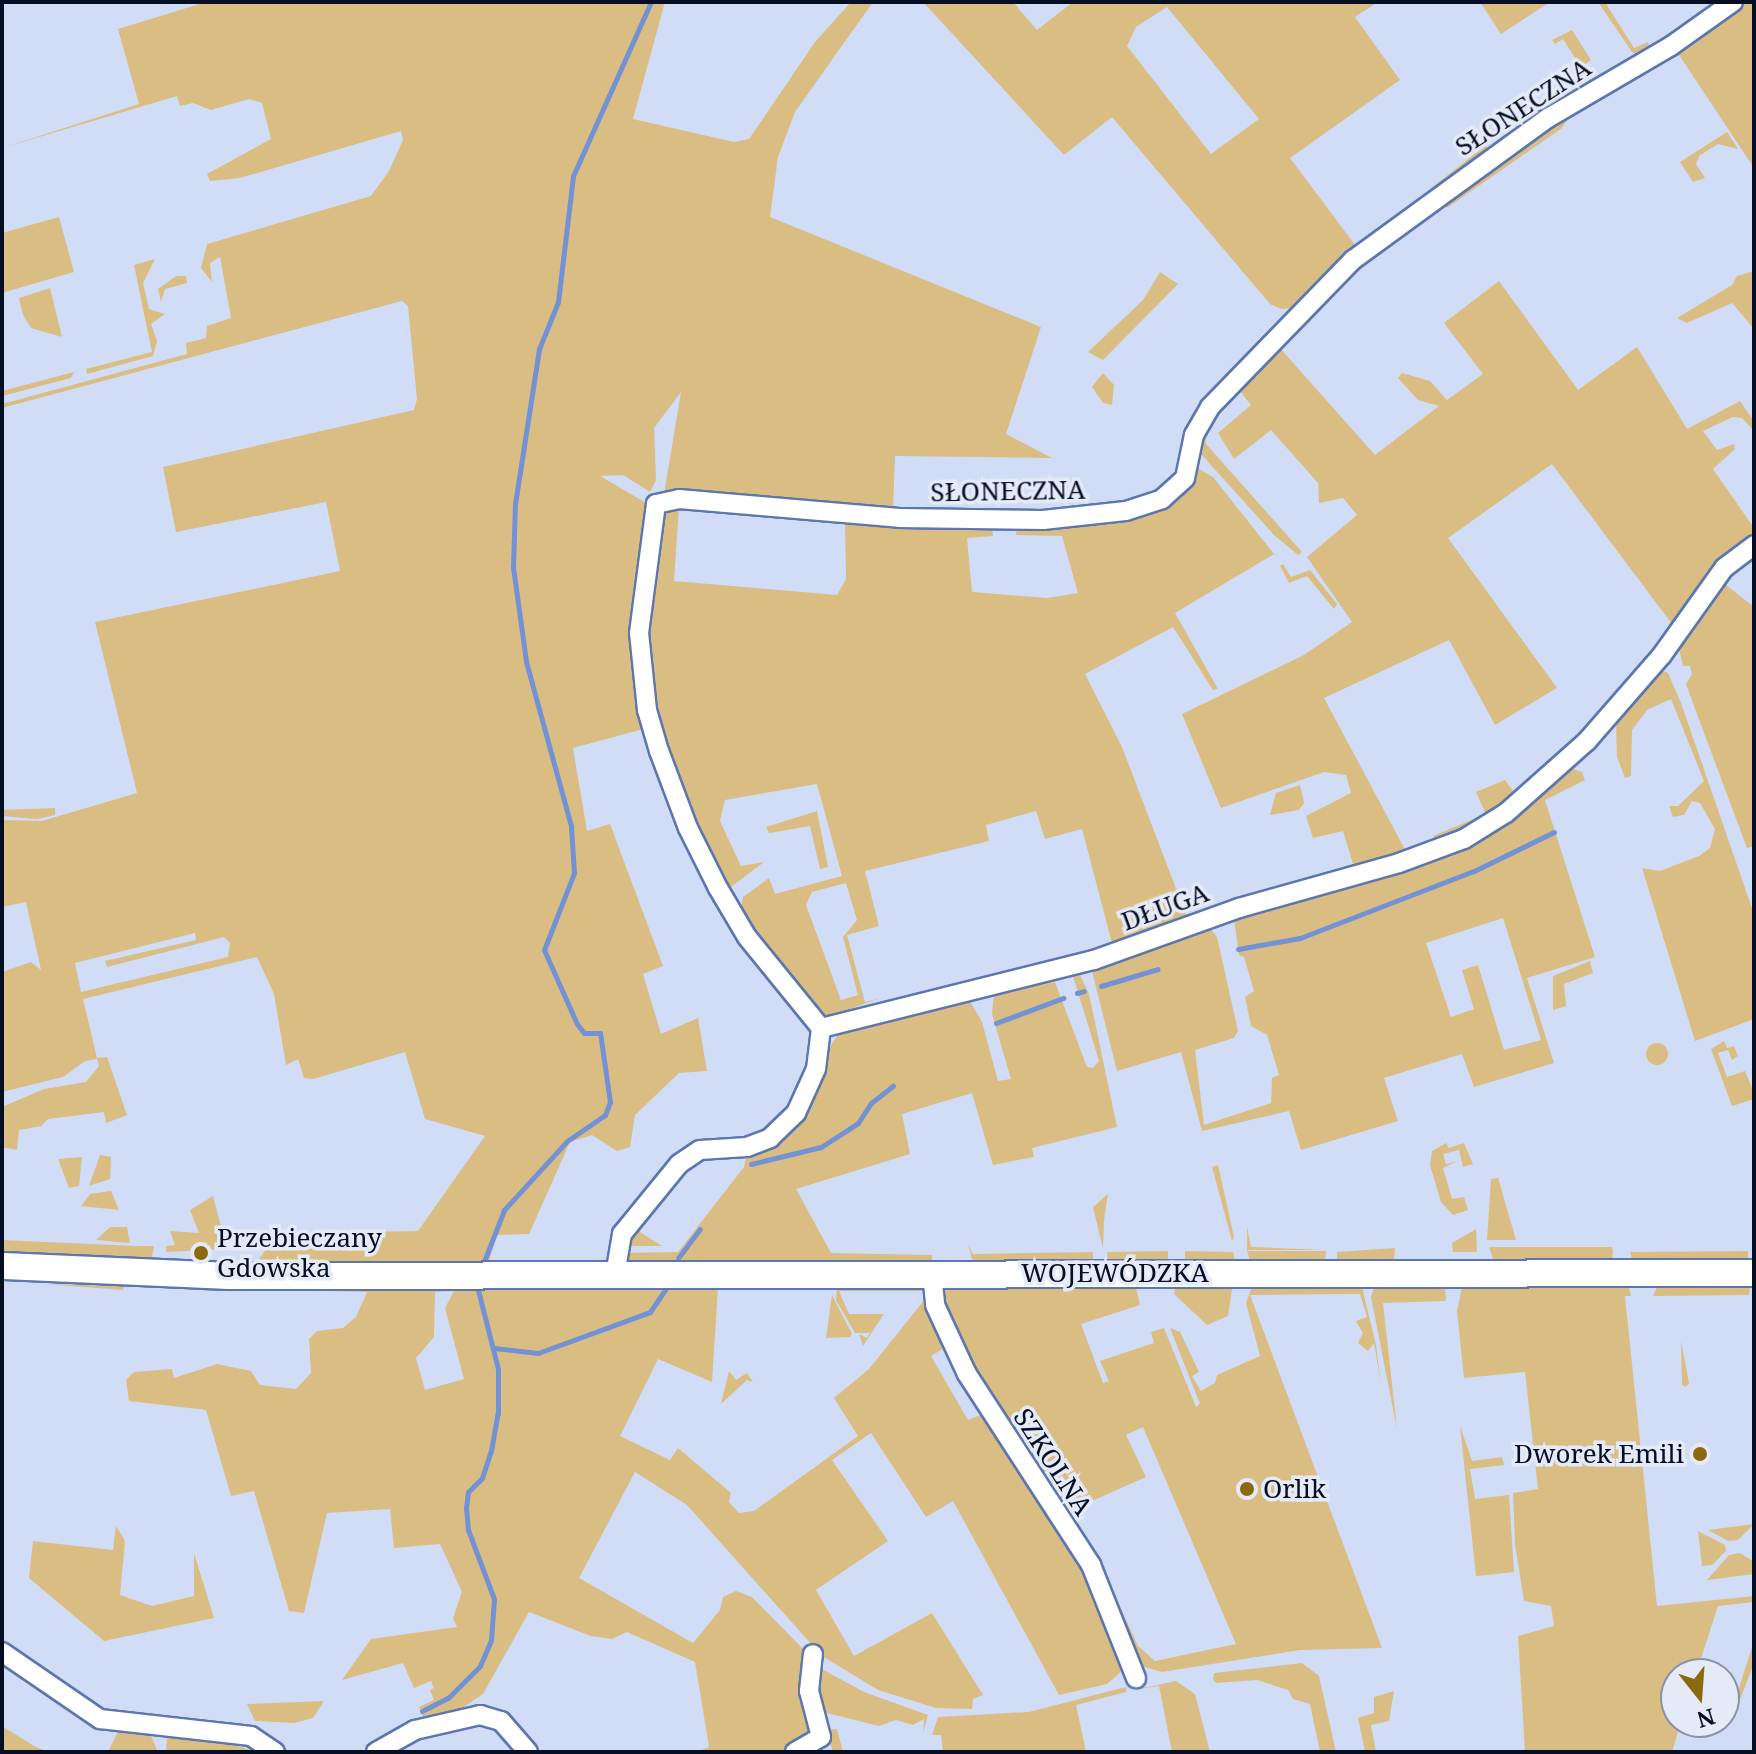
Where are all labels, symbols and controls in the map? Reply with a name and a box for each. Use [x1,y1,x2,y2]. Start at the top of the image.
street label: SŁONECZNA [1449,52,1597,162]
street label: SŁONECZNA [930,474,1086,508]
street label: DŁUGA [1117,877,1213,937]
place label: Przebieczany Gdowska [217,1222,382,1284]
marker: Przebieczany Gdowska [192,1244,210,1262]
street label: WOJEWÓDZKA [1021,1257,1209,1289]
street label: SZKOLNA [1007,1403,1099,1521]
place label: Dworek Emili [1514,1438,1684,1470]
marker: Dworek Emili [1691,1445,1709,1463]
place label: Orlik [1263,1473,1326,1505]
marker: Orlik [1238,1480,1256,1498]
north arrow [1660,1658,1740,1738]
text: N [1694,1702,1719,1736]

